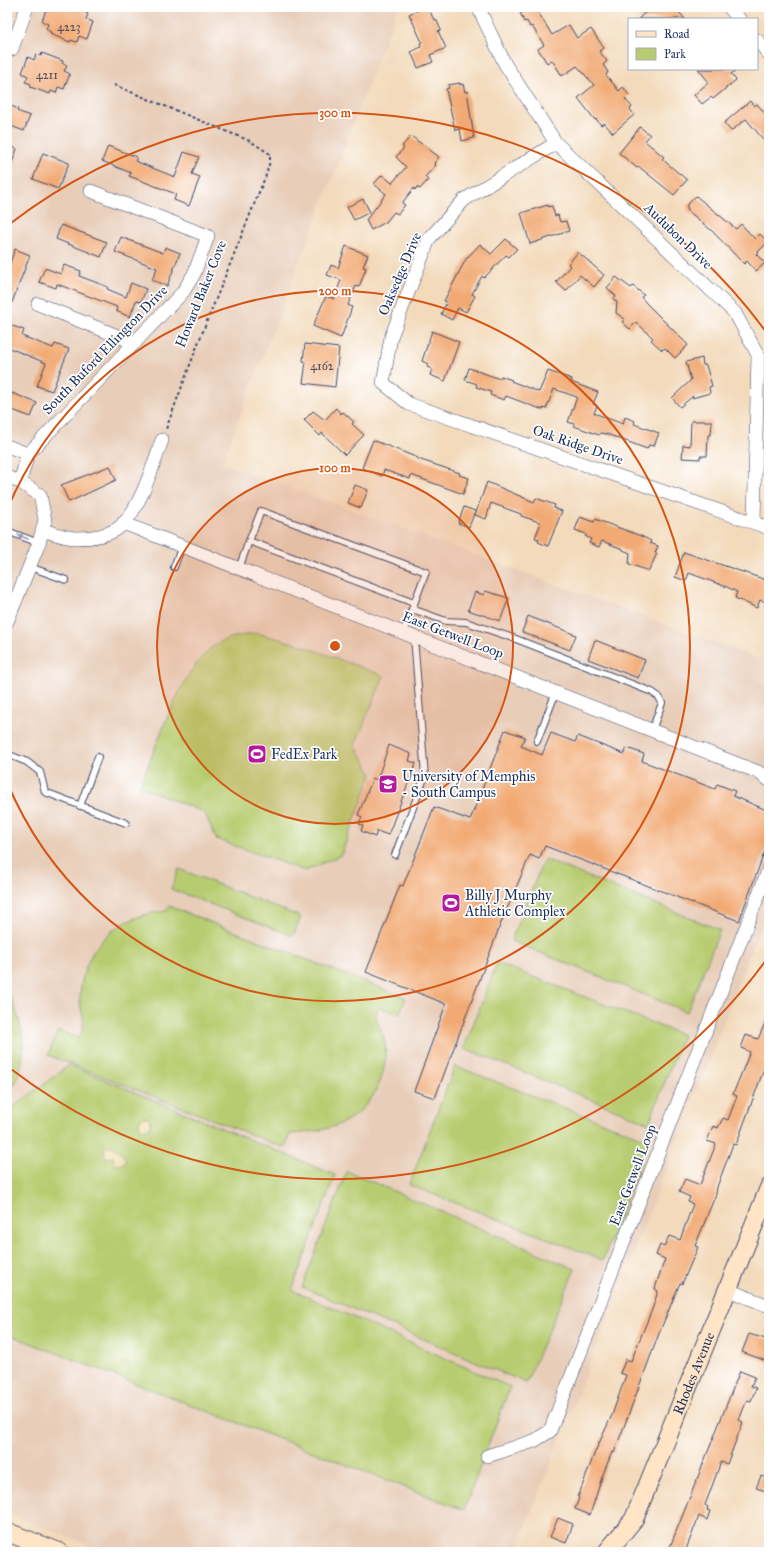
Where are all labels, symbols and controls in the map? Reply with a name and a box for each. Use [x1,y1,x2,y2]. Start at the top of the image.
legend [628,18,758,70]
house number: 4223 [57,20,81,34]
text: Road [664,27,690,41]
text: Park [664,47,686,61]
house number: 4211 [36,68,58,82]
text: 300 m [319,106,352,121]
street label: Audubon Drive [640,199,716,273]
street label: Oaksedge Drive [375,230,425,318]
street label: Howard Baker Cove [172,238,230,350]
street label: South Buford Ellington Drive [39,282,171,418]
text: 200 m [319,284,352,298]
house number: 4162 [310,359,334,373]
street label: Oak Ridge Drive [531,422,626,468]
text: 100 m [319,461,352,475]
one-way arrow [18,534,29,540]
street label: East Getwell Loop [400,608,506,662]
centre of rings [328,639,342,653]
sports icon: FedEx Park [246,743,268,765]
place label: FedEx Park [271,746,338,763]
place label: University of Memphis - South Campus [402,768,535,801]
school or university icon: University of Memphis - South Campus [377,773,399,795]
place label: Billy J Murphy Athletic Complex [464,887,566,920]
sports icon: Billy J Murphy Athletic Complex [440,892,462,914]
street label: East Getwell Loop [606,1122,660,1228]
street label: Rhodes Avenue [669,1329,718,1417]

